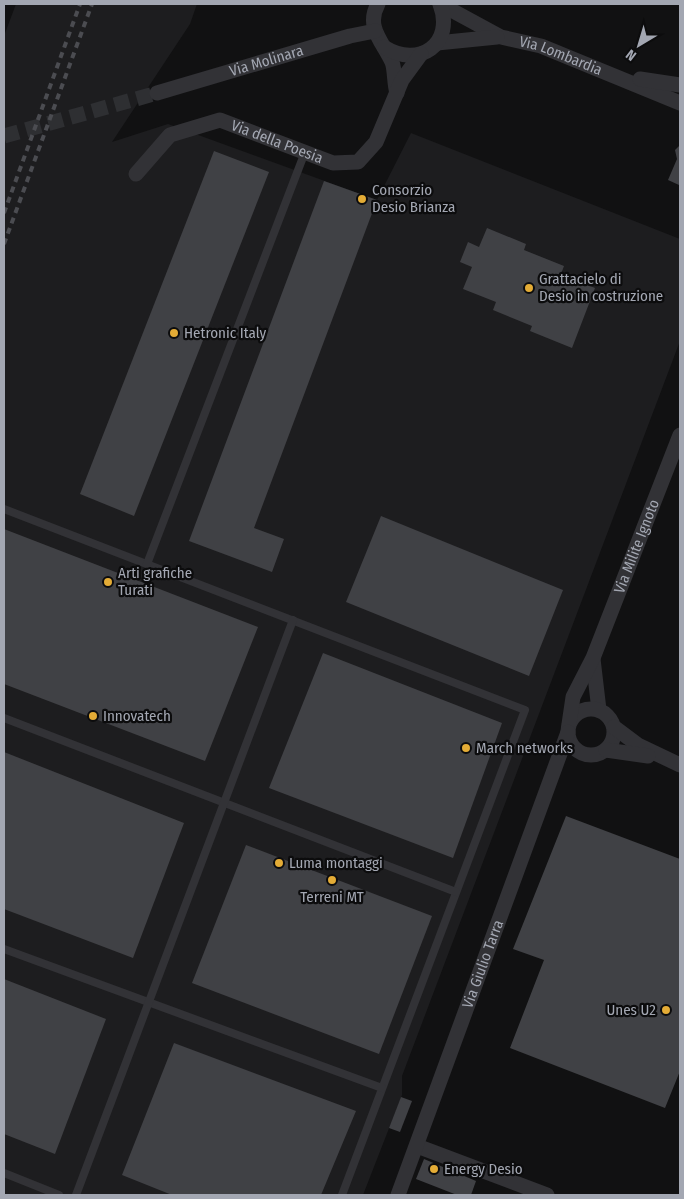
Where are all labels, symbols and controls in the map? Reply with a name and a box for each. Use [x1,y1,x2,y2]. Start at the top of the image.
north arrow [614,20,664,70]
street label: Via Lombardia [518,32,605,79]
street label: Via Molinara [227,41,305,80]
text: N [623,46,640,64]
street label: Via della Poesia [229,116,326,167]
place label: Consorzio Desio Brianza [372,181,455,216]
marker: Consorzio Desio Brianza [356,193,368,205]
place label: Grattacielo di Desio in costruzione [539,270,663,305]
marker: Grattacielo di Desio in costruzione [523,282,535,294]
place label: Hetronic Italy [184,324,266,342]
marker: Hetronic Italy [168,327,180,339]
street label: Via Milite Ignoto [610,497,663,596]
place label: Arti grafiche Turati [118,564,192,599]
marker: Arti grafiche Turati [102,576,114,588]
place label: Innovatech [103,707,171,725]
marker: Innovatech [87,710,99,722]
place label: March networks [476,739,573,757]
marker: March networks [460,742,472,754]
place label: Luma montaggi [289,854,383,872]
marker: Luma montaggi [273,857,285,869]
marker: Terreni MT [326,874,338,886]
place label: Terreni MT [300,888,364,906]
street label: Via Giulio Tarra [458,917,507,1011]
place label: Unes U2 [606,1001,656,1019]
marker: Unes U2 [660,1004,672,1016]
place label: Energy Desio [444,1160,523,1178]
marker: Energy Desio [428,1163,440,1175]

